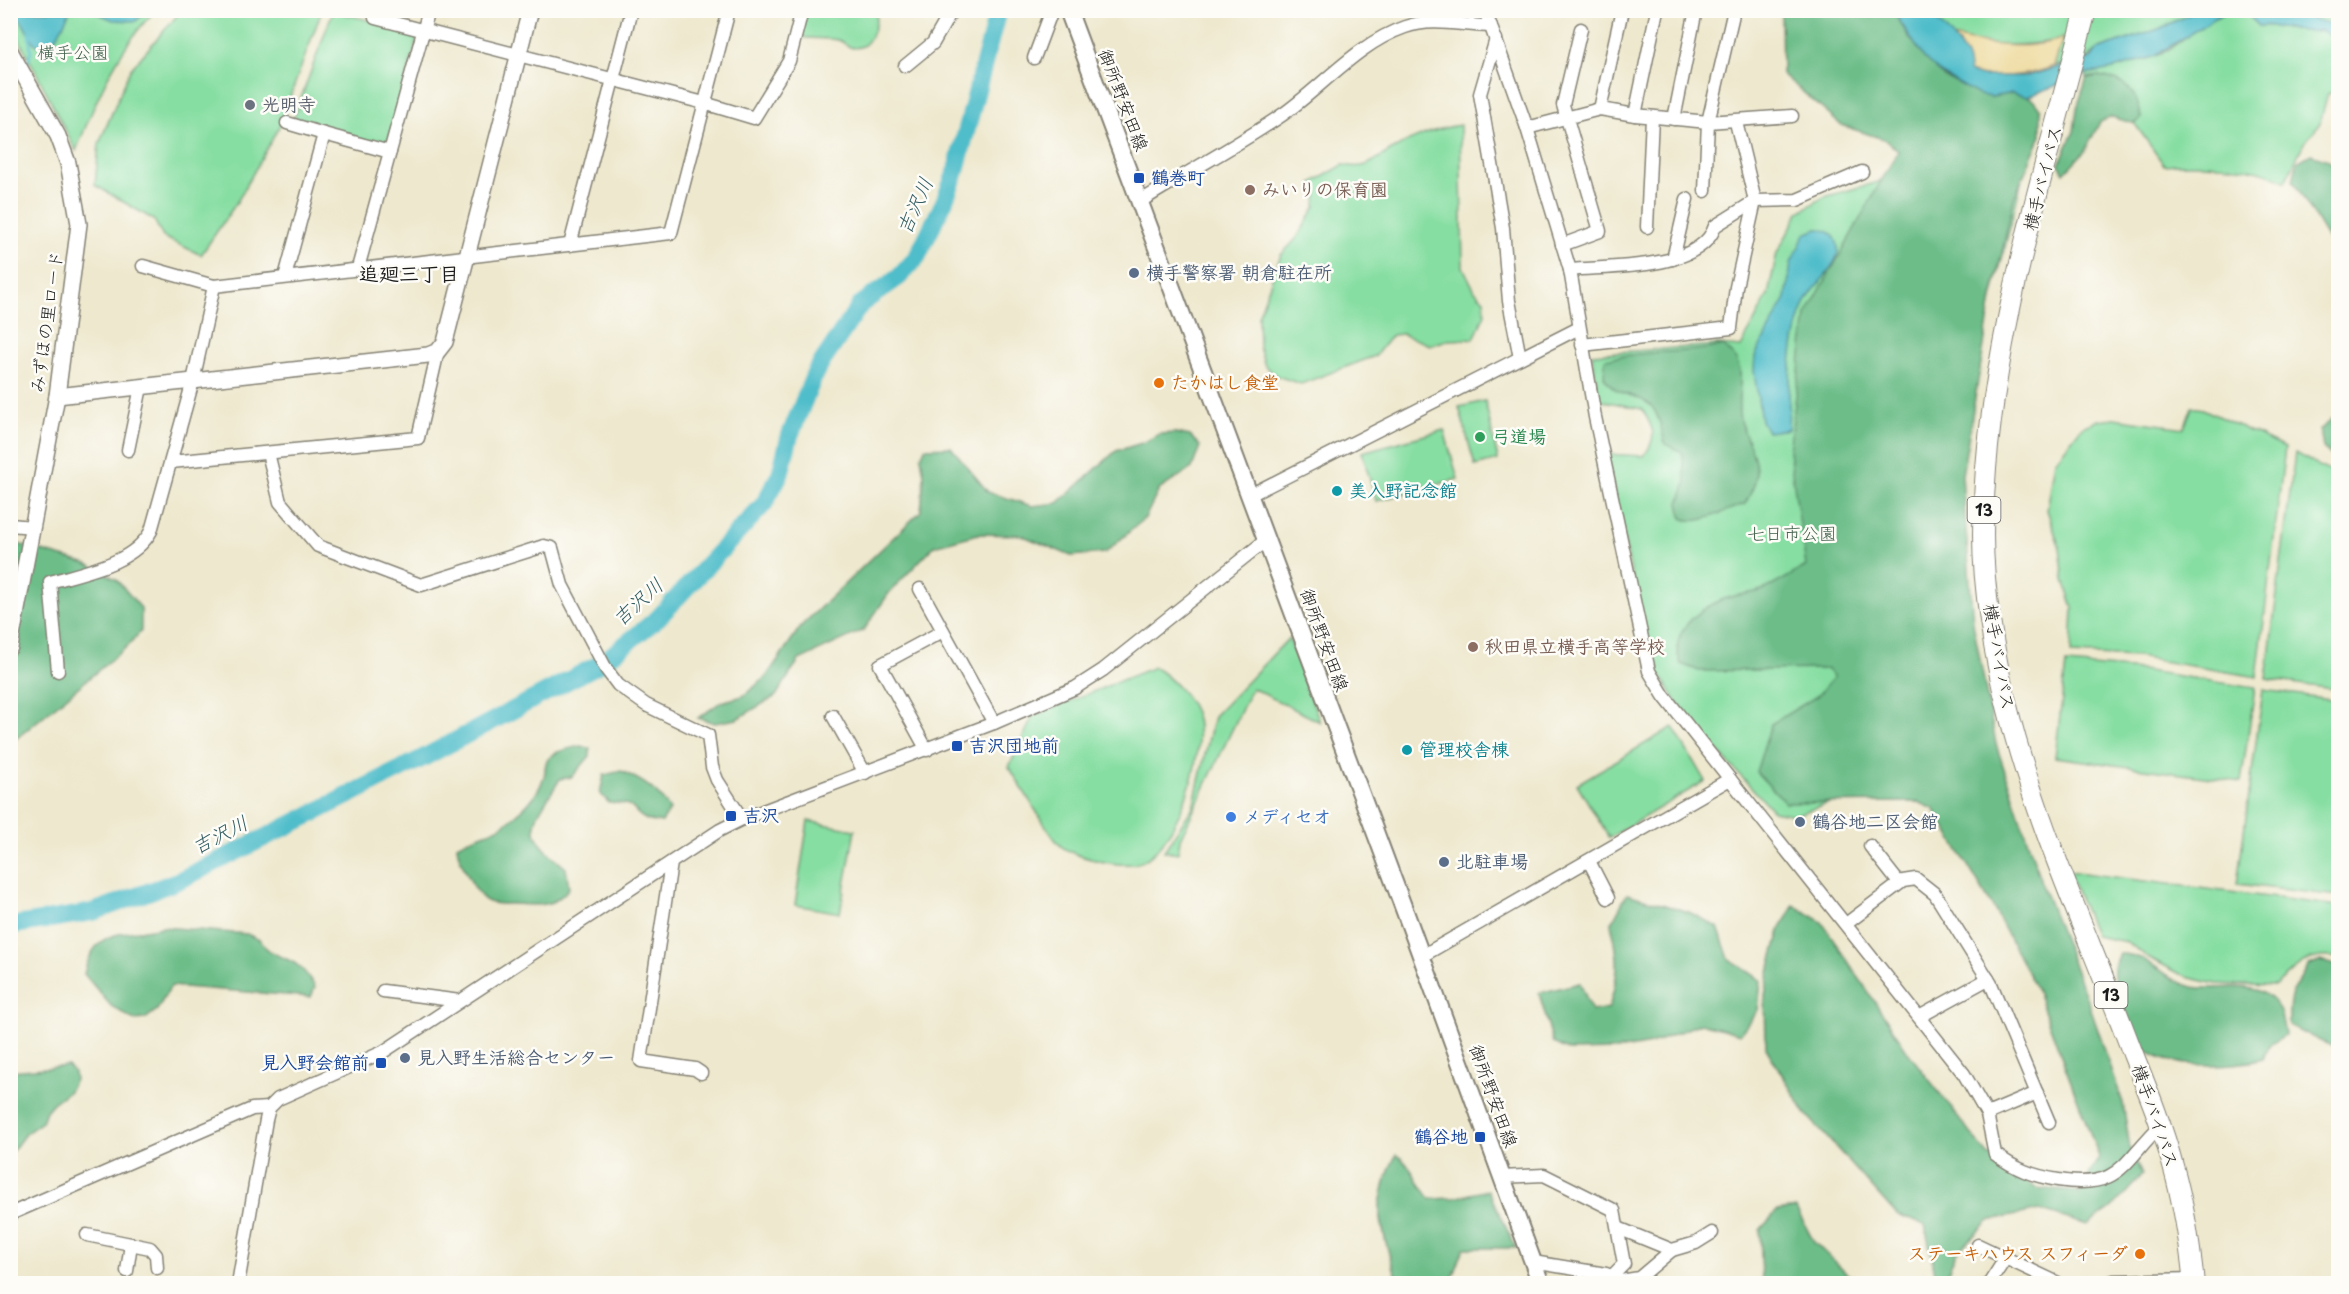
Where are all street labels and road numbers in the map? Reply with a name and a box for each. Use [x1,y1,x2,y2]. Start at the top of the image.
street label: 御所野安田線 [1092,44,1156,155]
street label: 横手バイパス [2015,122,2068,233]
street label: みずほの里ロード [22,249,69,395]
road number: 13 [1968,497,2000,523]
street label: 御所野安田線 [1294,584,1357,695]
street label: 横手バイパス [1978,601,2023,712]
road number: 13 [2094,982,2128,1008]
street label: 御所野安田線 [1463,1040,1526,1151]
street label: 横手バイパス [2126,1060,2187,1171]

